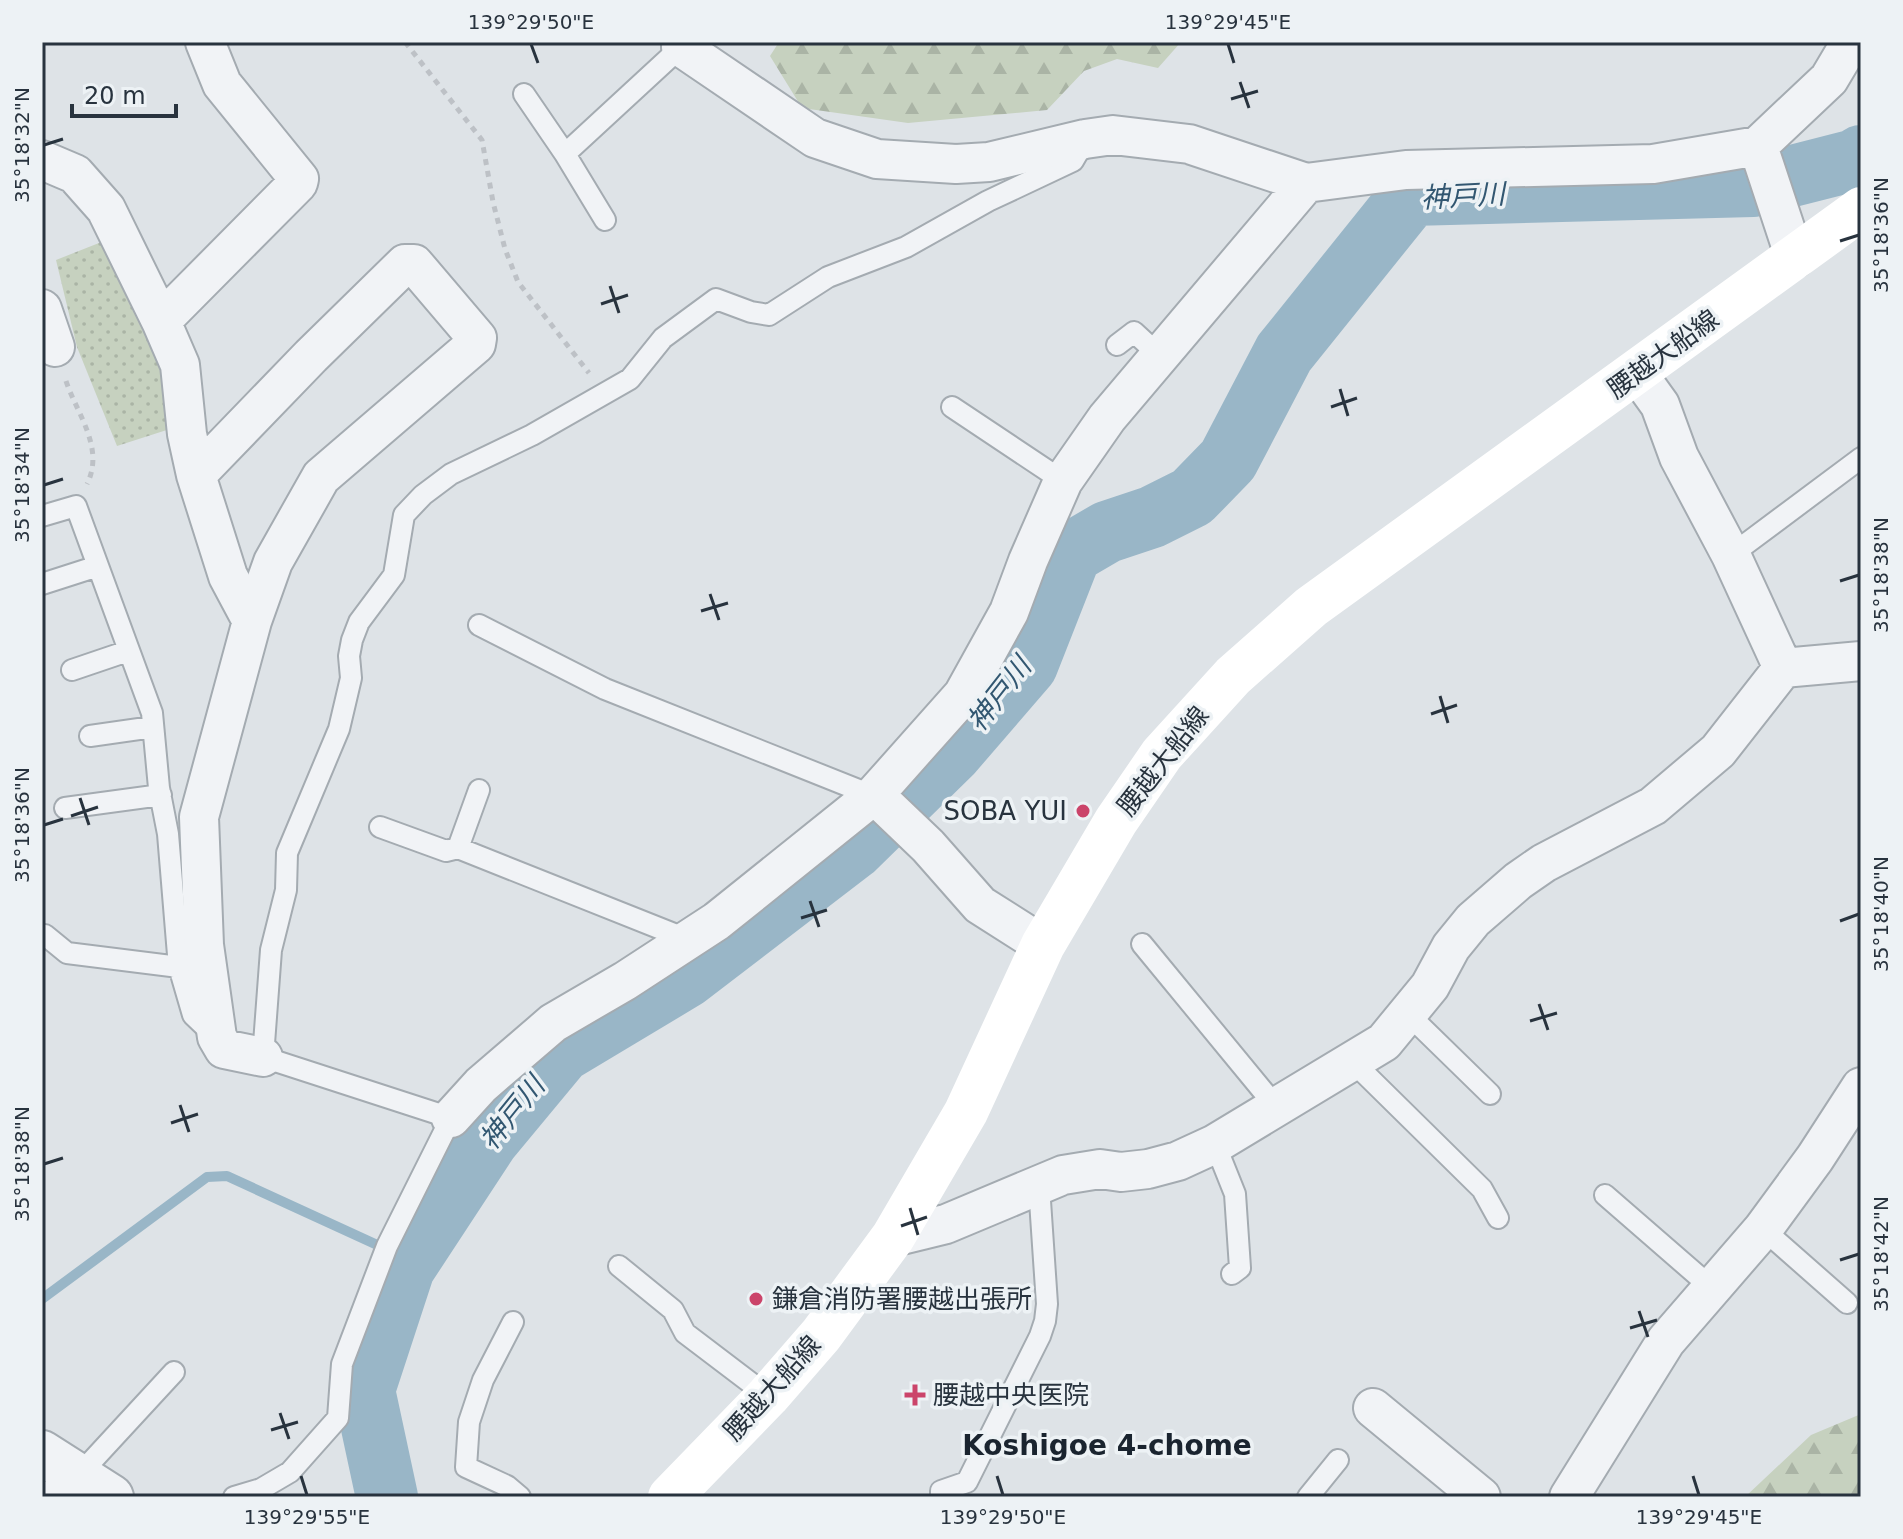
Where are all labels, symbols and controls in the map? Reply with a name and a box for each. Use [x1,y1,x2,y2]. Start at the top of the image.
text: 139°29'50"E [468,10,594,34]
text: 139°29'45"E [1165,10,1291,34]
scale bar [72,68,176,118]
text: 20 m [84,82,146,110]
text: 35°18'32"N [10,87,34,203]
water label: 神戸川 [1420,177,1509,215]
text: 35°18'36"N [1869,177,1893,293]
street label: 腰越大船線 [1602,304,1724,404]
text: 35°18'34"N [10,427,34,543]
text: 35°18'38"N [1869,517,1893,633]
water label: 神戸川 [960,648,1040,737]
street label: 腰越大船線 [1111,701,1215,821]
text: 35°18'36"N [10,767,34,883]
place label: SOBA YUI [944,796,1067,826]
marker: SOBA YUI [1074,802,1092,820]
text: 35°18'40"N [1869,856,1893,972]
water label: 神戸川 [473,1068,553,1156]
text: 35°18'38"N [10,1106,34,1222]
text: 35°18'42"N [1869,1196,1893,1312]
place label: 鎌倉消防署腰越出張所 [772,1284,1032,1314]
marker: 鎌倉消防署腰越出張所 [747,1290,765,1308]
street label: 腰越大船線 [717,1330,827,1446]
place label: 腰越中央医院 [933,1380,1089,1410]
marker: 腰越中央医院 [904,1384,926,1406]
district label: Koshigoe 4-chome [962,1429,1252,1462]
text: 139°29'55"E [244,1505,370,1529]
text: 139°29'50"E [940,1505,1066,1529]
text: 139°29'45"E [1636,1505,1762,1529]

